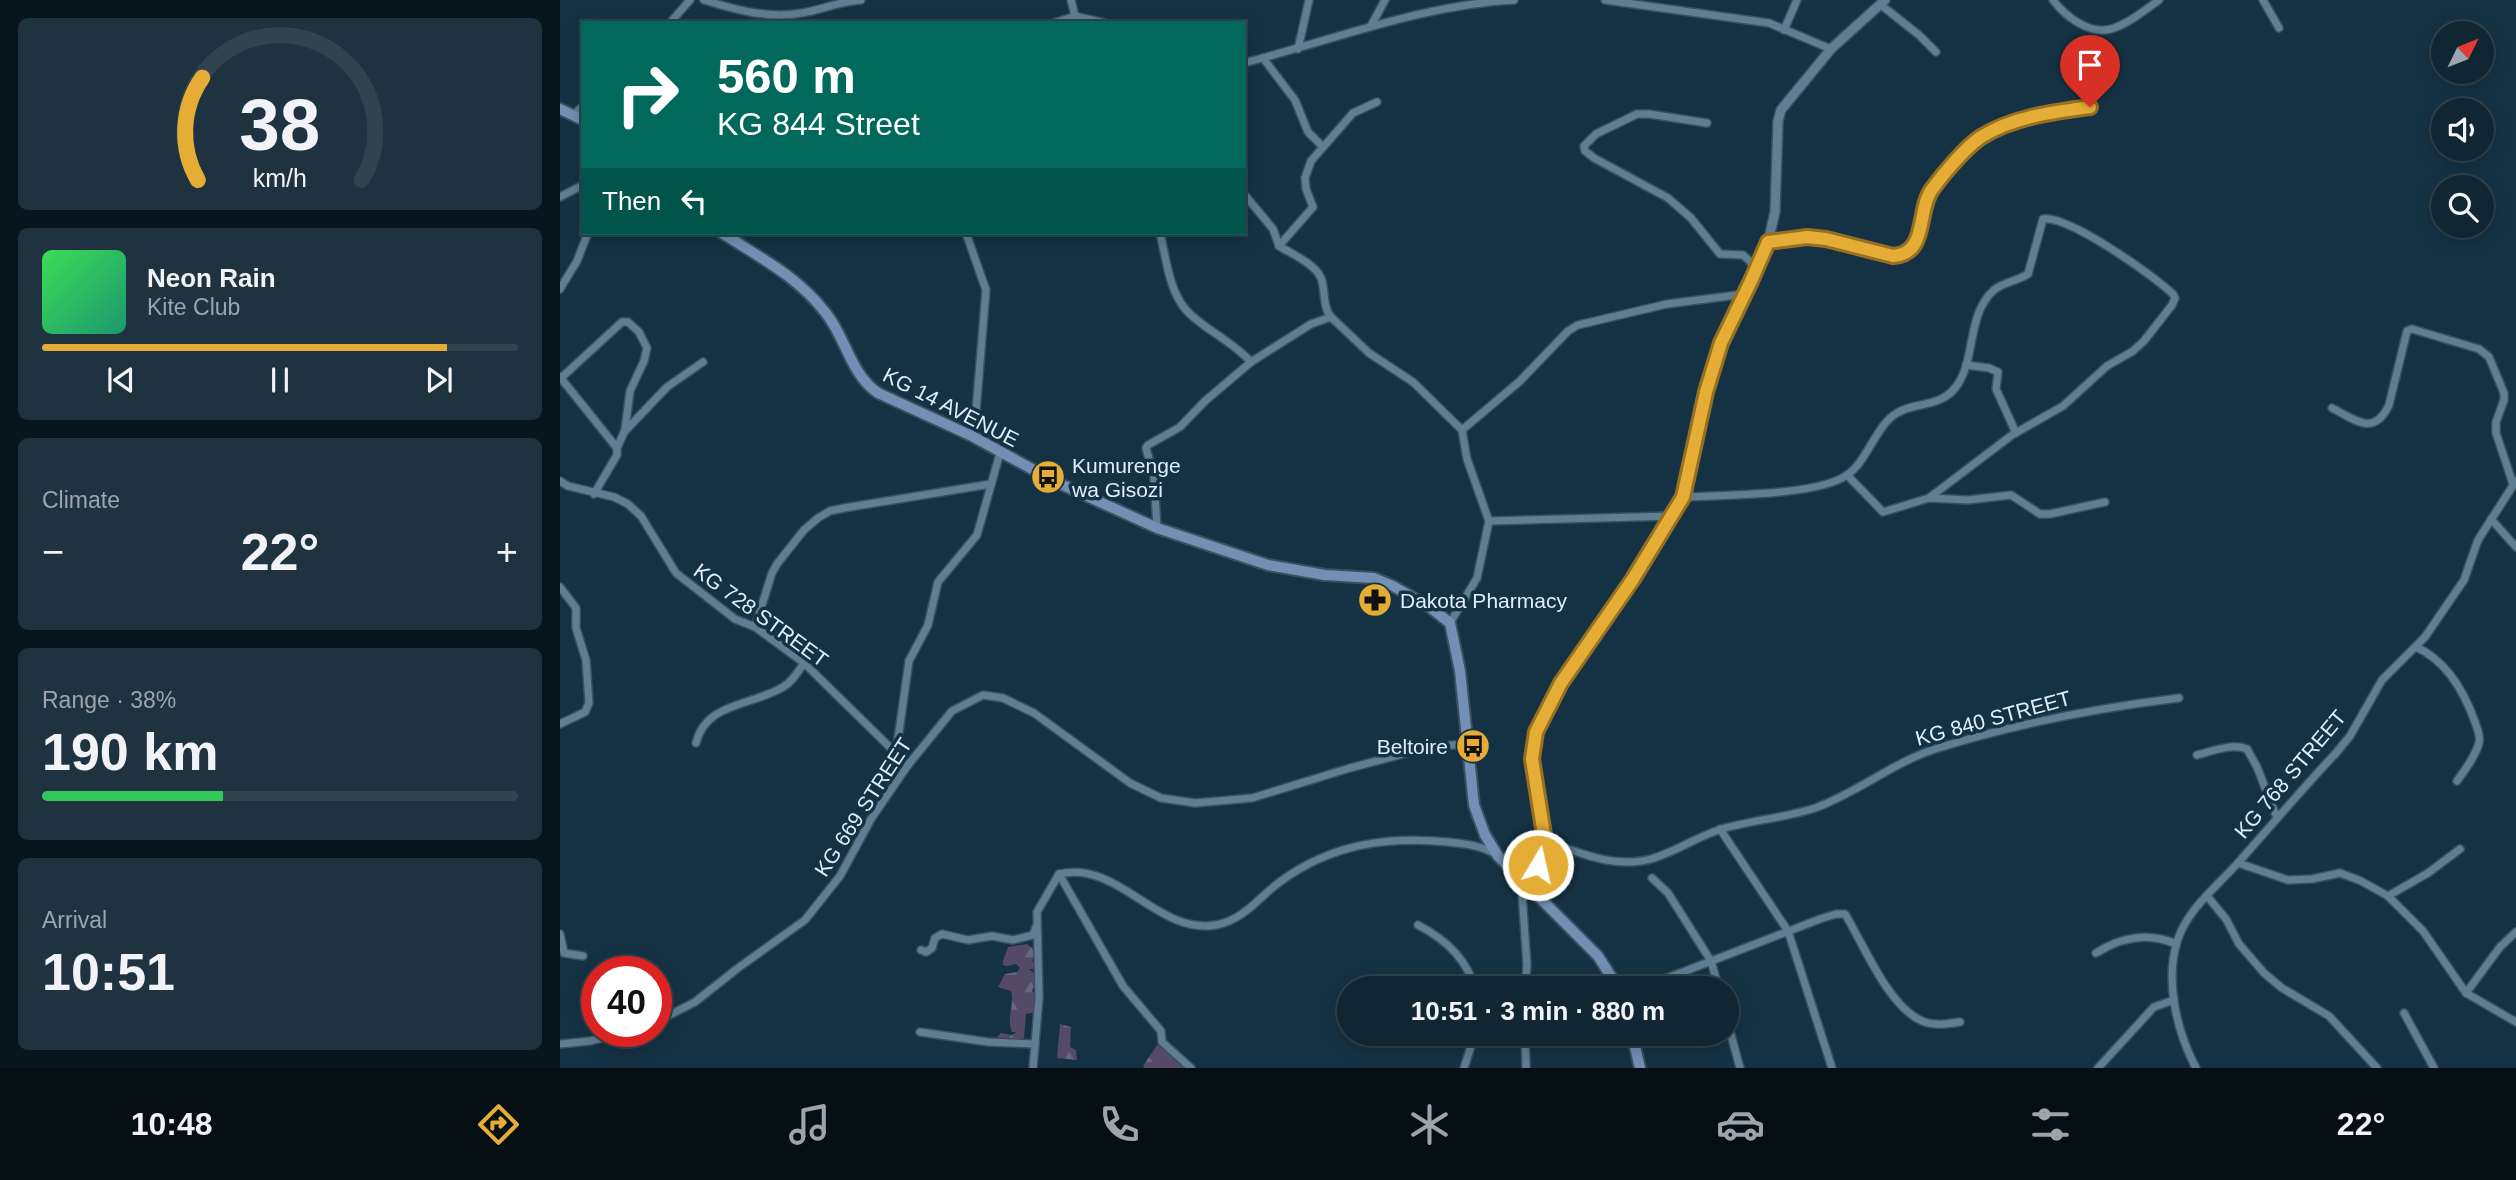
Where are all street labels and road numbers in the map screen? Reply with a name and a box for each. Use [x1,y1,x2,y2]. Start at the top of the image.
street label: KG 14 AVENUE [879,363,1023,451]
street label: KG 728 STREET [690,559,833,671]
street label: KG 840 STREET [1913,686,2073,750]
street label: KG 768 STREET [2230,705,2350,843]
street label: KG 669 STREET [810,734,916,880]

